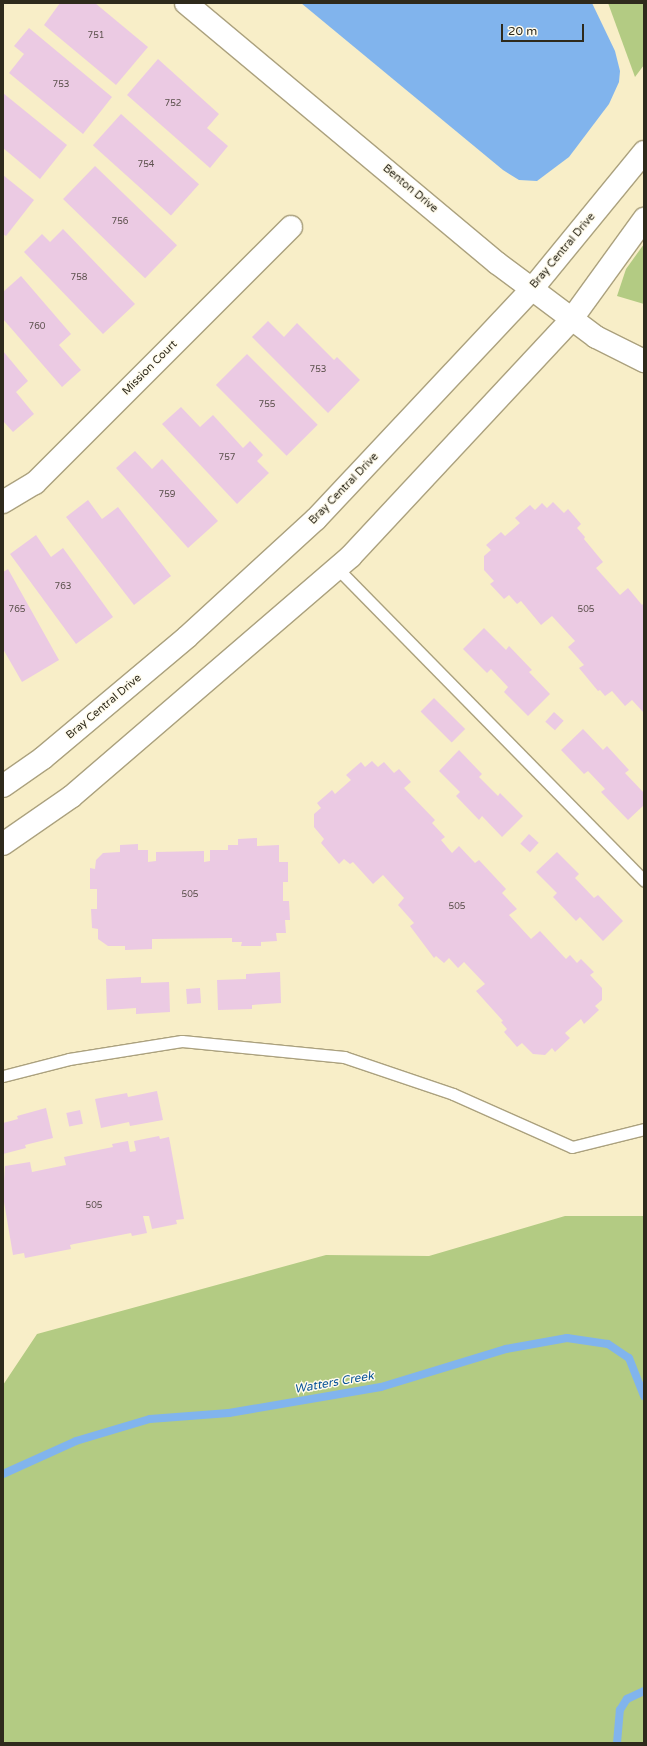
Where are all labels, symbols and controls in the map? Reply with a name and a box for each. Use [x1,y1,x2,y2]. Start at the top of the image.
scale bar [503,16,586,42]
text: 20 m [508,24,537,38]
house number: 751 [88,31,104,41]
house number: 753 [53,80,69,90]
house number: 752 [165,99,181,109]
house number: 754 [138,160,154,170]
street label: Benton Drive [380,162,440,216]
street label: Bray Central Drive [528,211,598,291]
house number: 756 [112,217,128,227]
house number: 758 [71,273,87,283]
house number: 760 [29,322,45,332]
street label: Mission Court [120,338,180,398]
house number: 753 [310,365,326,375]
house number: 755 [259,400,275,410]
street label: Bray Central Drive [307,451,381,527]
house number: 757 [219,453,235,463]
house number: 759 [159,490,175,500]
house number: 763 [55,582,71,592]
house number: 765 [9,605,25,615]
house number: 505 [578,605,594,615]
street label: Bray Central Drive [64,672,144,742]
house number: 505 [182,890,198,900]
house number: 505 [449,902,465,912]
house number: 505 [86,1201,102,1211]
water label: Watters Creek [293,1369,375,1397]

